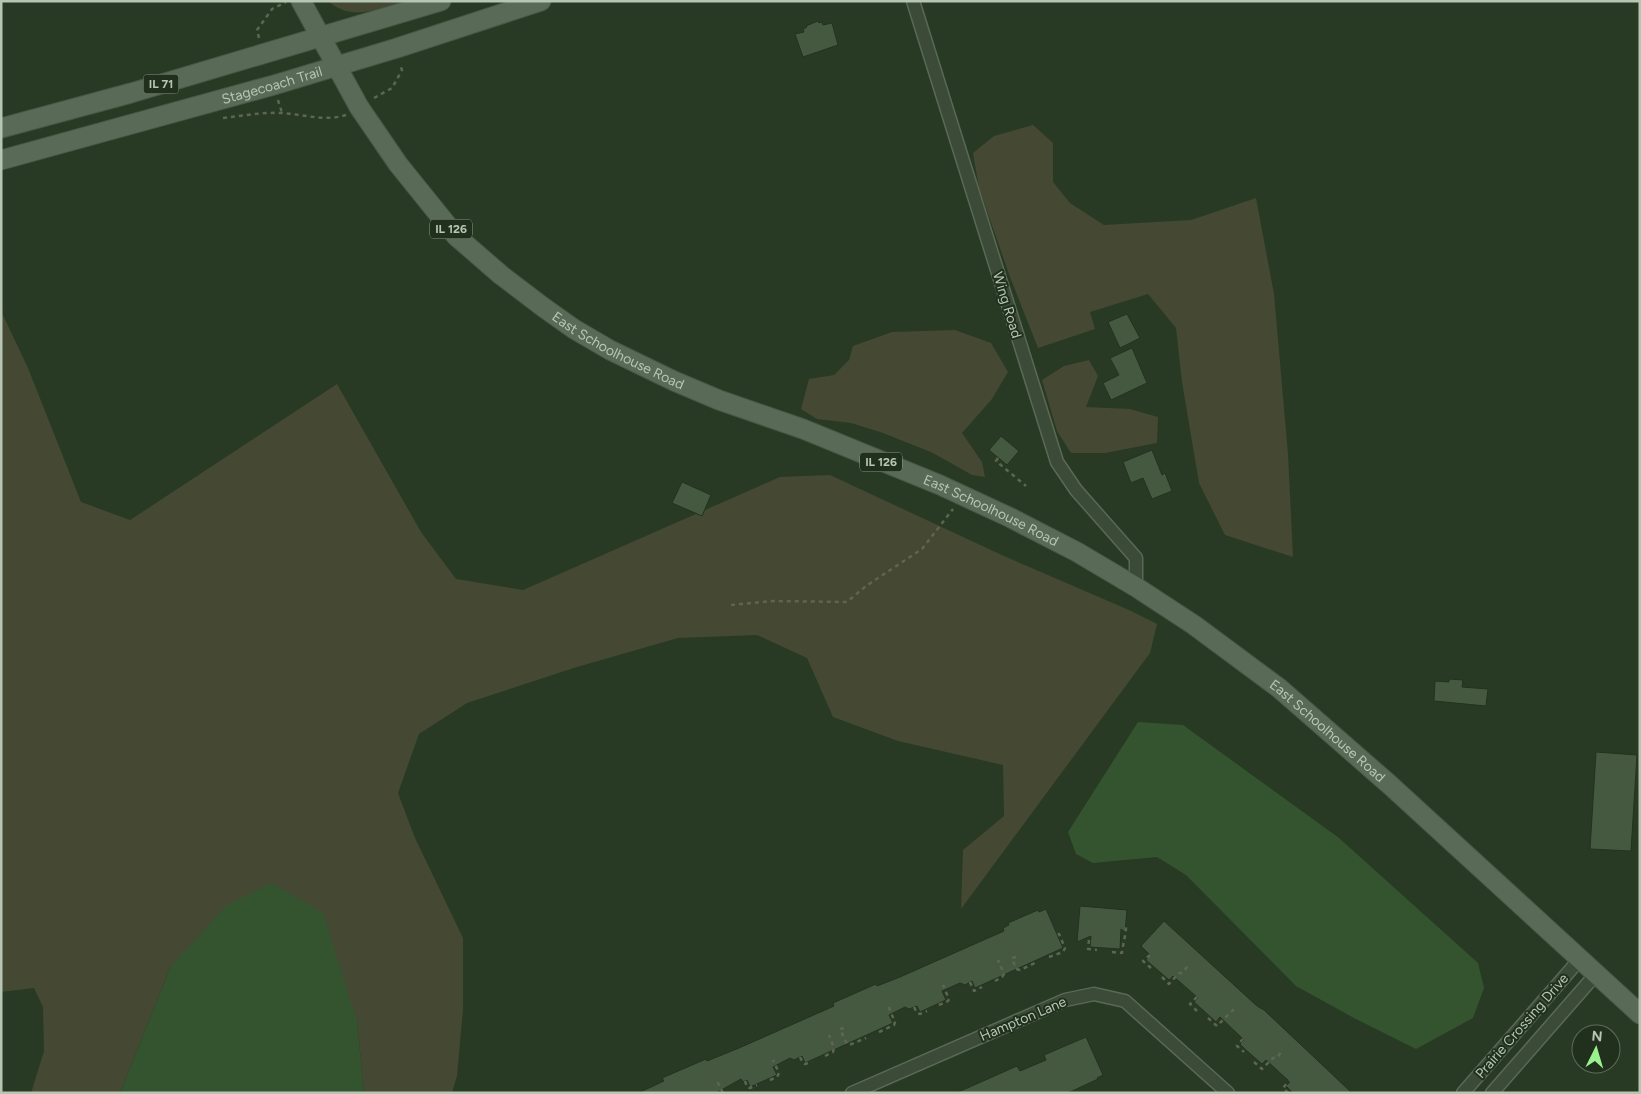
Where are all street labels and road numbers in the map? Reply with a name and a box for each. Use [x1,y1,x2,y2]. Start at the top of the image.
street label: Stagecoach Trail [220,63,324,108]
road number: IL 71 [144,74,178,94]
road number: IL 126 [430,220,472,238]
street label: Wing Road [989,270,1025,340]
street label: East Schoolhouse Road [549,308,687,393]
road number: IL 126 [860,452,902,472]
street label: East Schoolhouse Road [921,471,1061,550]
street label: East Schoolhouse Road [1266,676,1389,785]
street label: Prairie Crossing Drive [1472,970,1572,1082]
street label: Hampton Lane [977,993,1069,1045]

